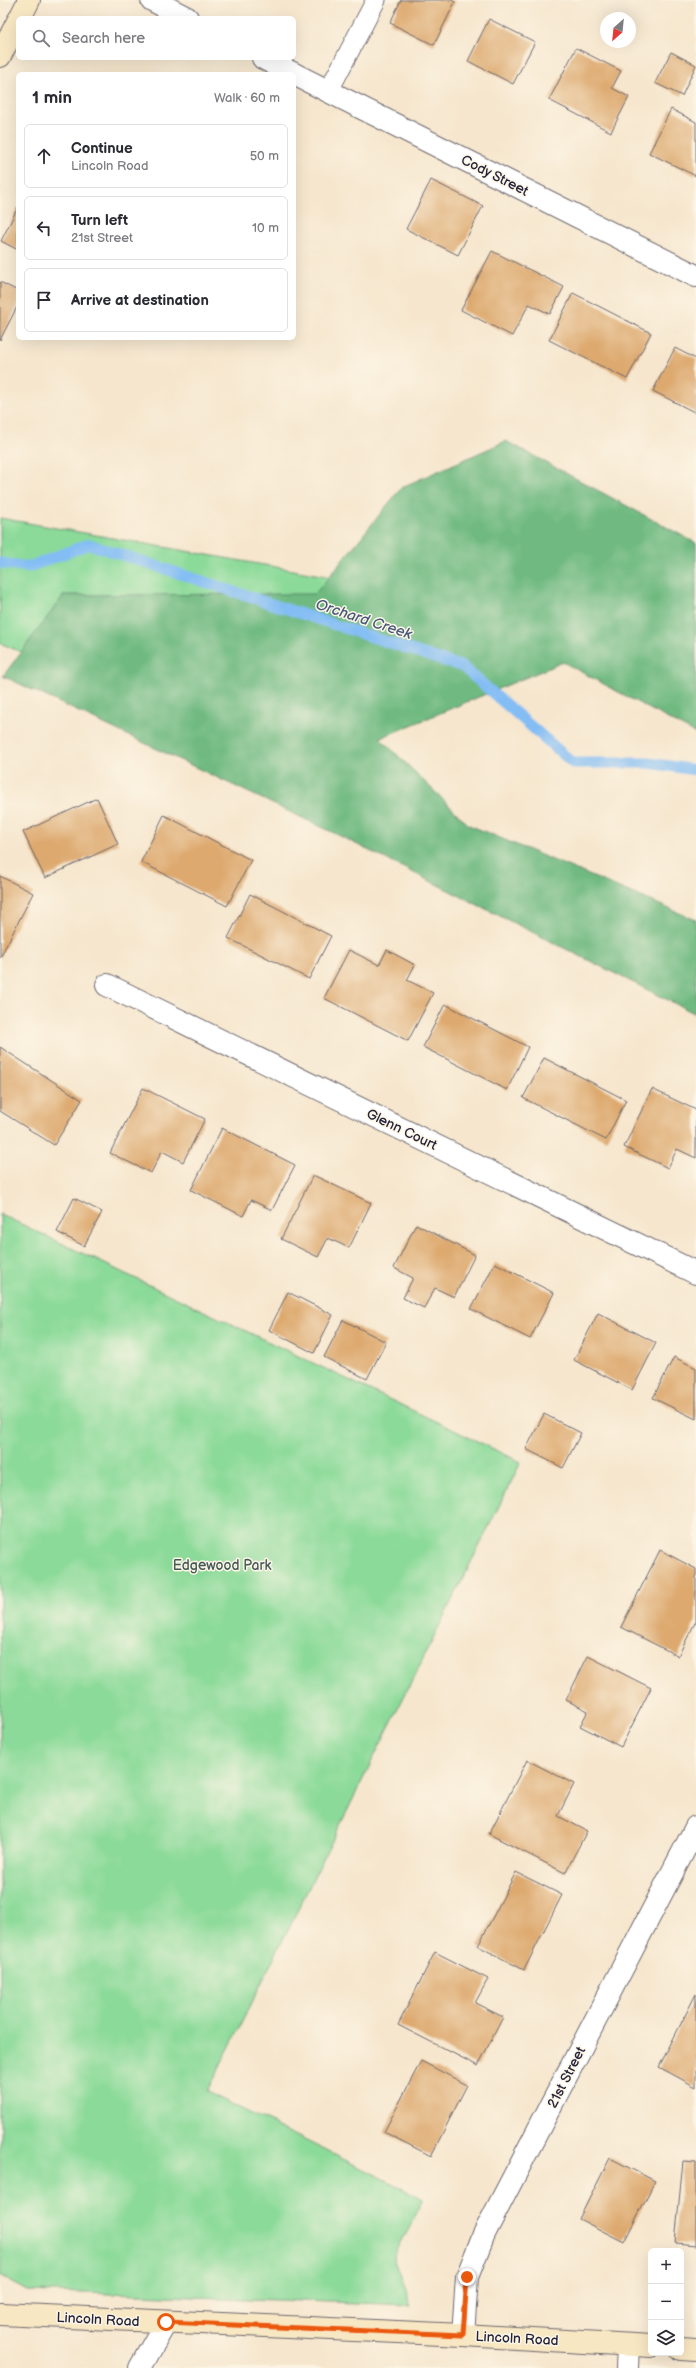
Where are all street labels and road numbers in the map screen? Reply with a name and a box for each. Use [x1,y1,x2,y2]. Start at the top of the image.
street label: Cody Street [458,151,532,200]
street label: Glenn Court [364,1105,441,1154]
street label: 21st Street [544,2043,589,2111]
street label: Lincoln Road [56,2309,140,2330]
street label: Lincoln Road [475,2328,559,2349]

